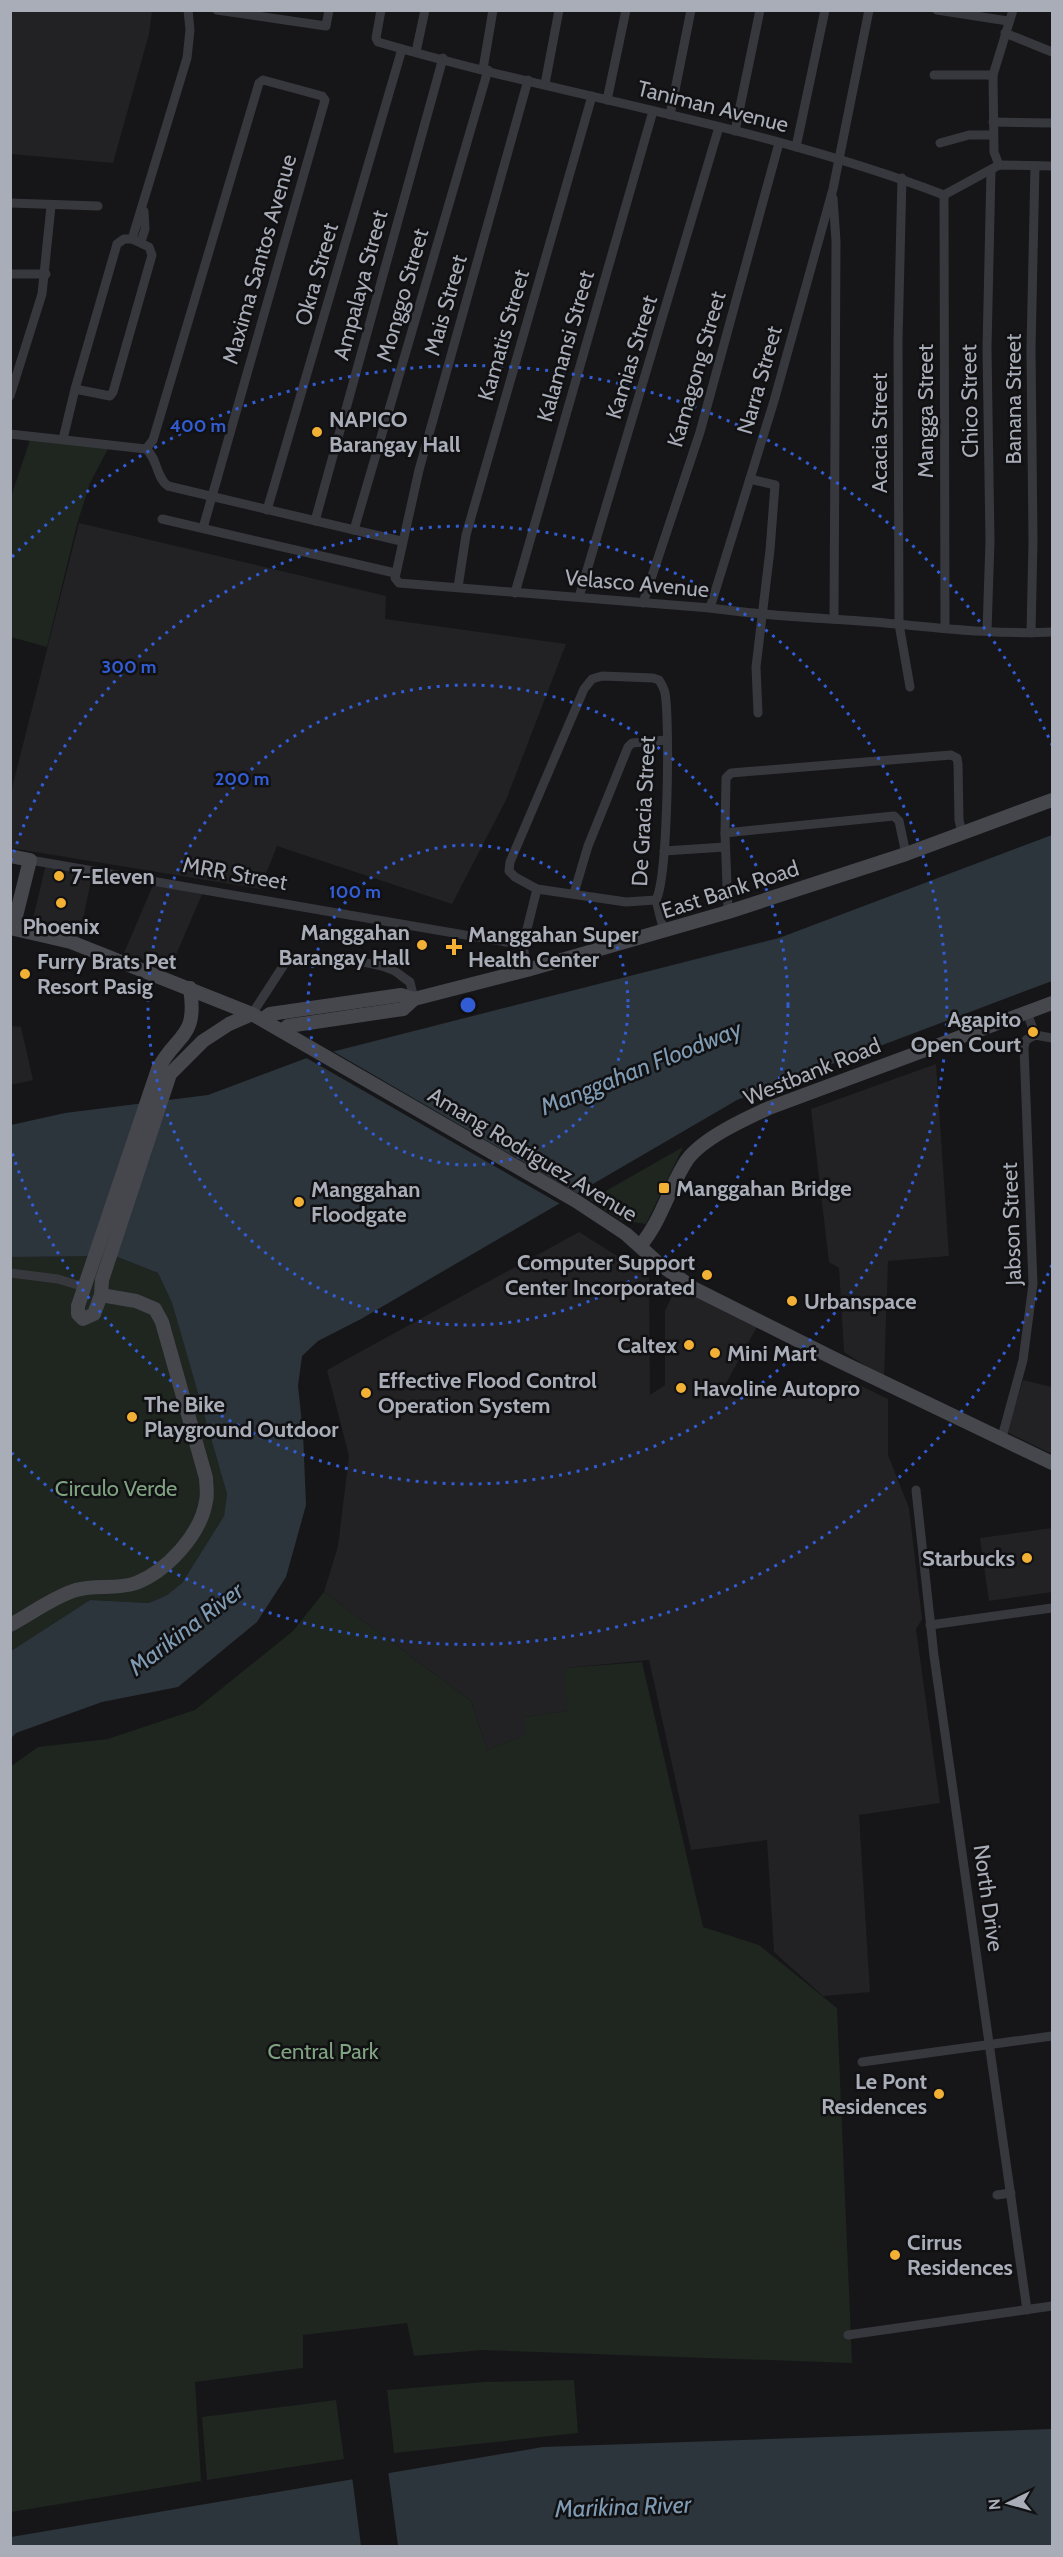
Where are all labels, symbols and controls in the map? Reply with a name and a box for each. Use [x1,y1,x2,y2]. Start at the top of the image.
street label: Taniman Avenue [635,75,791,138]
street label: Maxima Santos Avenue [217,151,302,367]
street label: Ampalaya Street [328,207,394,363]
street label: Okra Street [289,219,344,329]
street label: Monggo Street [371,225,435,365]
street label: Mais Street [418,251,473,359]
street label: Kamatis Street [472,266,535,404]
street label: Kalamansi Street [531,267,600,425]
street label: Kamagong Street [661,288,732,450]
street label: Kamias Street [600,291,663,422]
street label: Narra Street [731,322,788,438]
street label: Banana Street [1000,333,1027,464]
street label: Mangga Street [912,343,939,478]
street label: Chico Street [955,343,984,458]
street label: Acacia Street [866,372,893,493]
place label: NAPICO Barangay Hall [329,406,461,458]
text: 400 m [170,415,226,437]
marker: NAPICO Barangay Hall [310,425,324,439]
street label: Velasco Avenue [564,564,710,603]
text: 300 m [102,656,156,678]
street label: De Gracia Street [626,734,661,887]
text: 200 m [215,768,269,790]
street label: MRR Street [180,851,290,896]
street label: East Bank Road [658,855,802,924]
place label: 7-Eleven [71,863,155,890]
marker: 7-Eleven [52,869,66,883]
text: 100 m [329,881,381,903]
marker: Phoenix [54,896,68,910]
place label: Phoenix [22,913,100,940]
place label: Manggahan Barangay Hall [278,919,410,971]
place label: Manggahan Super Health Center [468,921,639,973]
marker: Manggahan Barangay Hall [415,938,429,952]
marker: Manggahan Super Health Center [445,938,463,956]
place label: Furry Brats Pet Resort Pasig [37,948,177,1000]
marker: Furry Brats Pet Resort Pasig [18,967,32,981]
centre of rings [458,995,478,1015]
place label: Agapito Open Court [911,1006,1021,1058]
water label: Manggahan Floodway [535,1014,747,1122]
marker: Agapito Open Court [1026,1025,1040,1039]
street label: Westbank Road [740,1032,885,1111]
street label: Amang Rodriguez Avenue [423,1081,642,1228]
street label: Jabson Street [996,1161,1027,1287]
place label: Manggahan Bridge [676,1175,851,1202]
place label: Manggahan Floodgate [311,1176,421,1228]
marker: Manggahan Bridge [657,1181,671,1195]
marker: Manggahan Floodgate [292,1195,306,1209]
place label: Computer Support Center Incorporated [505,1249,695,1301]
marker: Computer Support Center Incorporated [700,1268,714,1282]
place label: Urbanspace [804,1288,916,1315]
marker: Urbanspace [785,1294,799,1308]
place label: Caltex [617,1332,677,1359]
marker: Caltex [682,1338,696,1352]
place label: Mini Mart [727,1340,817,1367]
marker: Mini Mart [708,1346,722,1360]
place label: Effective Flood Control Operation System [378,1367,597,1419]
place label: Havoline Autopro [693,1375,860,1402]
marker: Havoline Autopro [674,1381,688,1395]
marker: Effective Flood Control Operation System [359,1386,373,1400]
place label: The Bike Playground Outdoor [144,1391,339,1443]
marker: The Bike Playground Outdoor [125,1410,139,1424]
park label: Circulo Verde [55,1475,177,1502]
place label: Starbucks [922,1545,1015,1572]
marker: Starbucks [1020,1551,1034,1565]
water label: Marikina River [122,1575,250,1682]
street label: North Drive [968,1843,1009,1953]
park label: Central Park [267,2038,379,2065]
place label: Le Pont Residences [821,2068,927,2120]
marker: Le Pont Residences [932,2087,946,2101]
place label: Cirrus Residences [907,2229,1013,2281]
marker: Cirrus Residences [888,2248,902,2262]
north arrow [979,2473,1039,2533]
water label: Marikina River [553,2490,693,2523]
text: N [985,2498,1005,2511]

